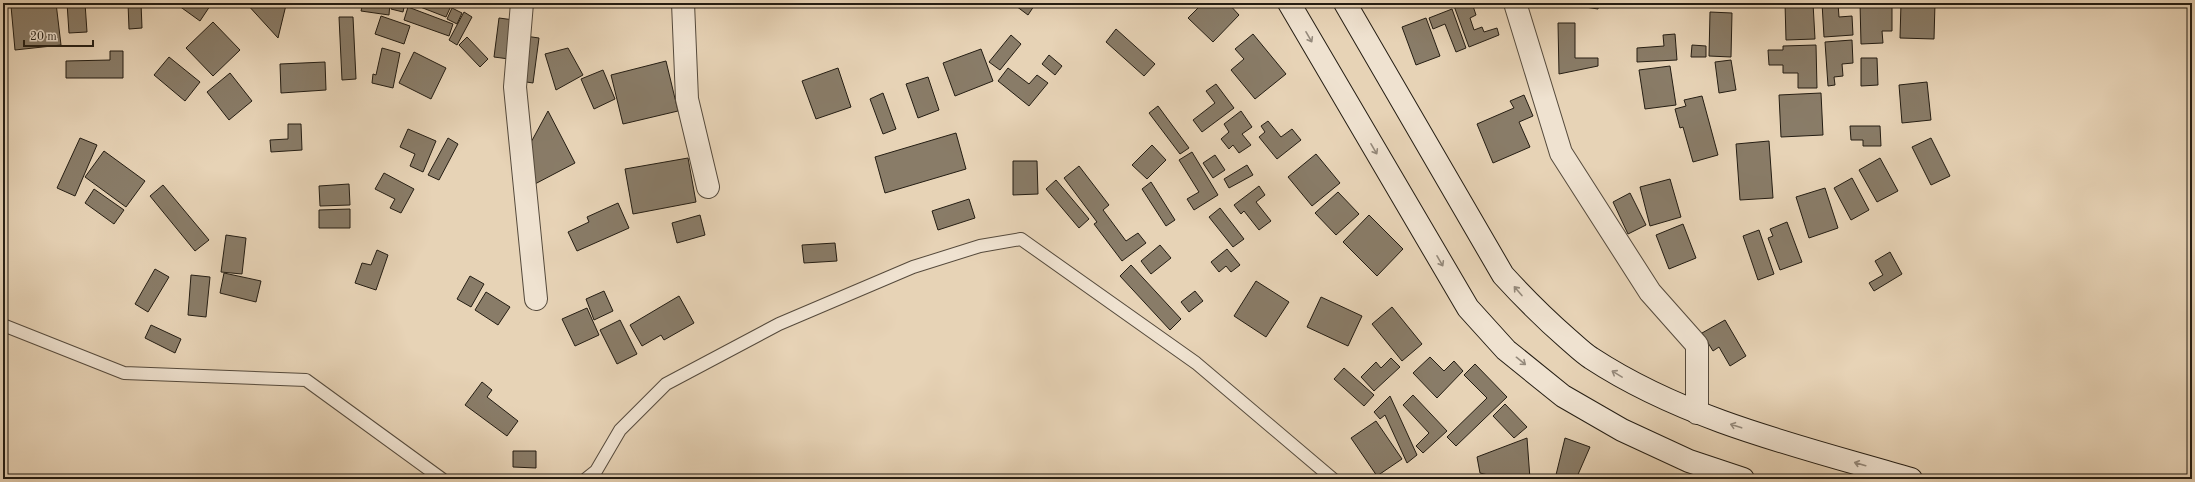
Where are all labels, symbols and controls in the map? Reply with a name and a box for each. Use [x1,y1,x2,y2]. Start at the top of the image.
scale bar [24,22,93,48]
text: 20 m [30,31,57,43]
one-way arrow [1305,31,1313,43]
one-way arrow [1371,143,1379,155]
one-way arrow [1437,255,1445,267]
one-way arrow [1513,286,1522,297]
one-way arrow [1515,357,1526,366]
one-way arrow [1611,369,1623,377]
one-way arrow [1730,422,1743,429]
one-way arrow [1854,460,1867,467]

